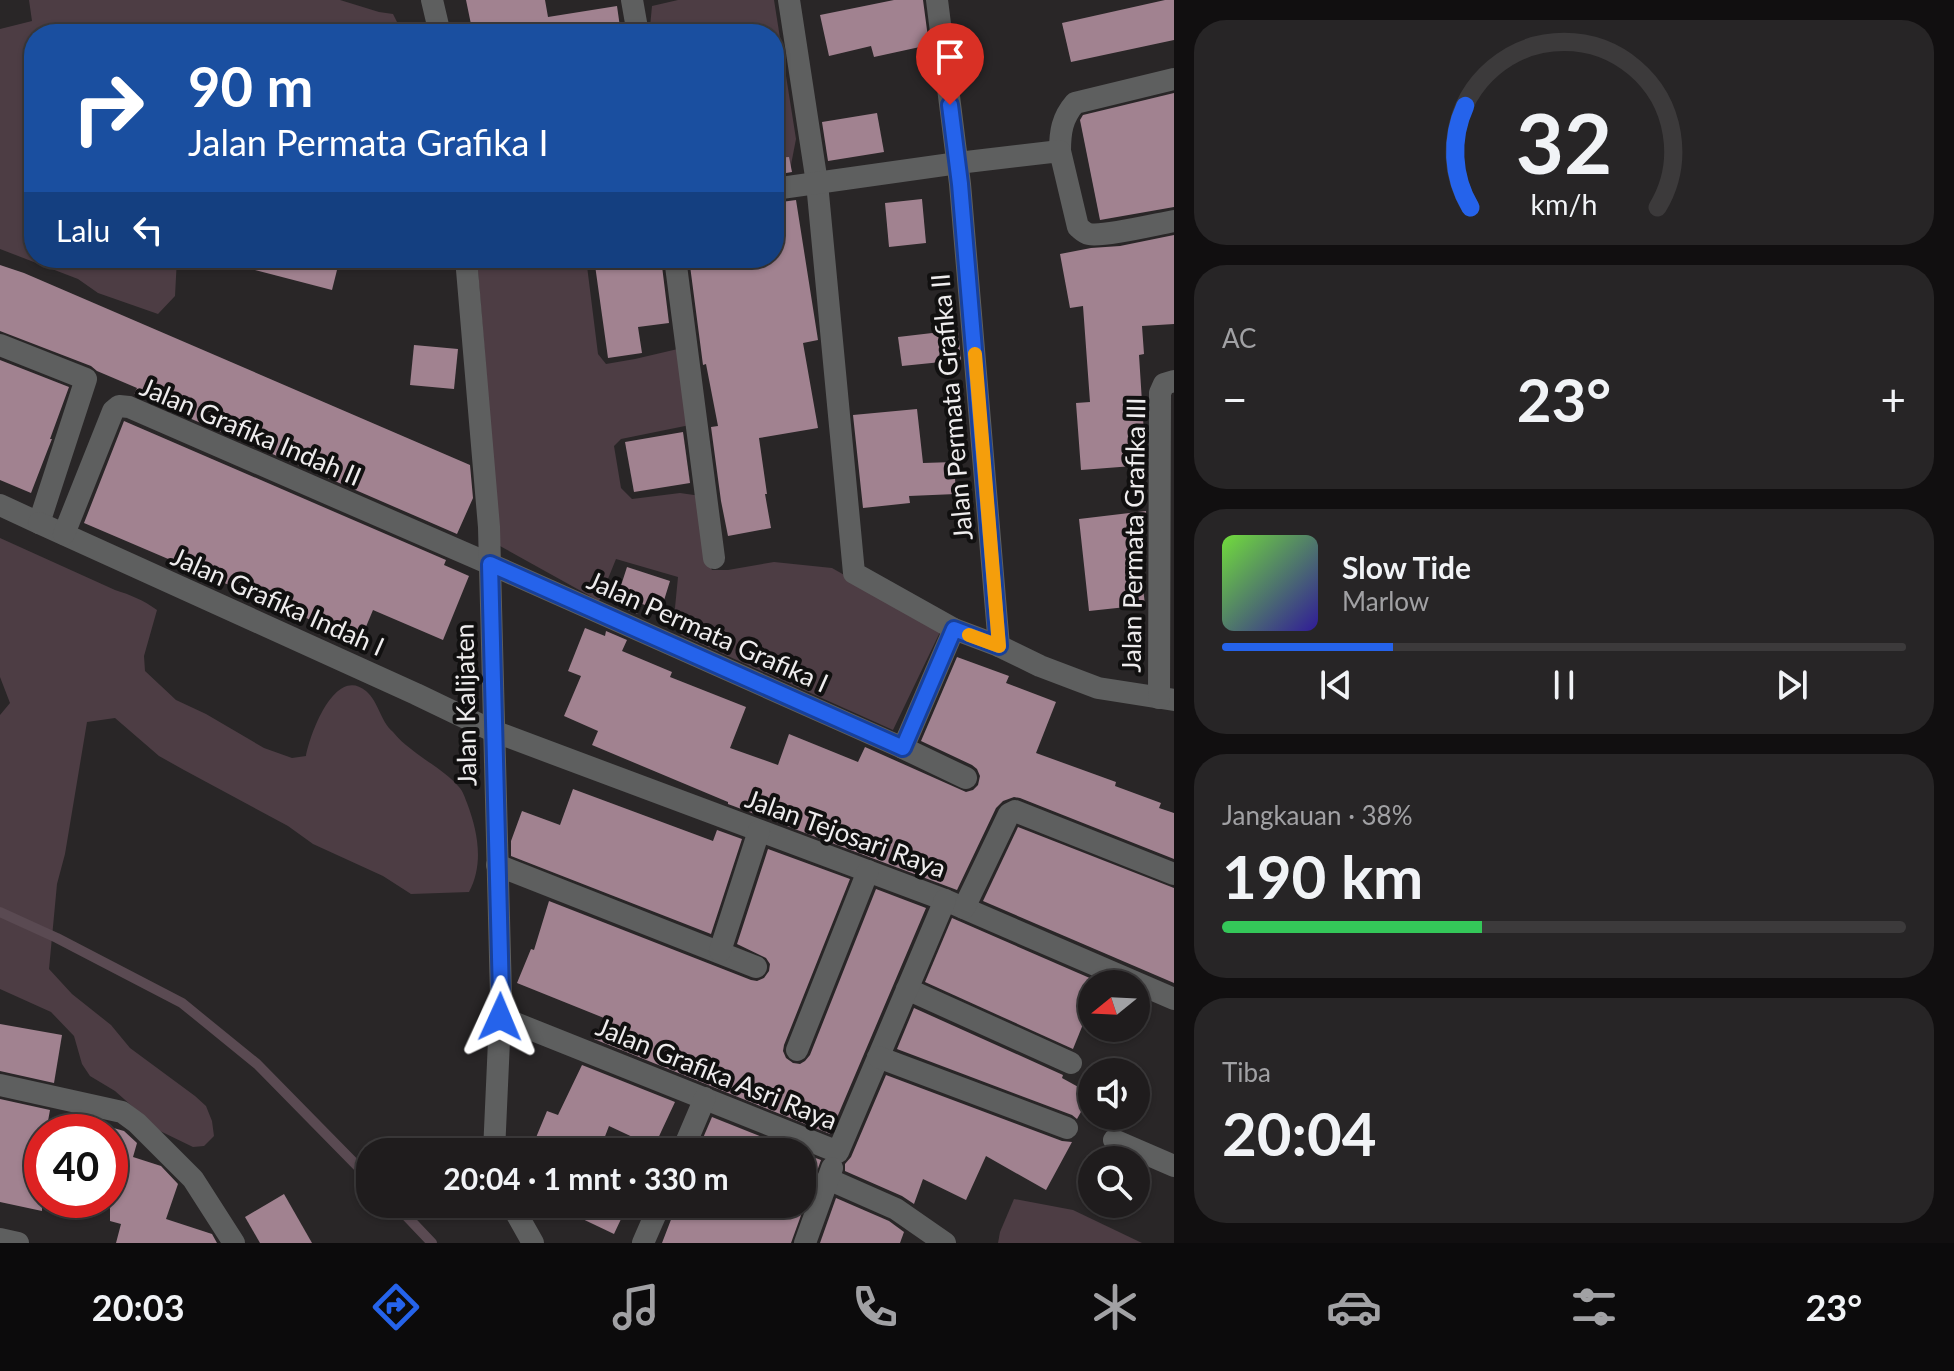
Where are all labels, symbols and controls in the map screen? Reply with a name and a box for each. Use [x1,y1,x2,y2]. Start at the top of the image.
pin [916,23,984,105]
icon: arrive [928,35,972,79]
text: 90 m [188,52,313,119]
icon: right [56,56,160,160]
text: 32 [1516,92,1612,192]
text: Jalan Permata Grafika I [188,120,549,164]
text: km/h [1531,187,1597,221]
icon: left [126,208,170,252]
text: Lalu [56,212,110,248]
street label: Jalan Permata Grafika II [923,272,979,542]
text: AC [1222,322,1257,354]
text: 23° [1517,363,1611,435]
street label: Jalan Grafika Indah II [136,370,366,492]
text: − [1222,373,1248,425]
text: + [1880,373,1906,425]
street label: Jalan Permata Grafika III [1115,397,1151,673]
street label: Jalan Grafika Indah I [167,540,389,662]
text: Slow Tide [1342,549,1471,585]
street label: Jalan Permata Grafika I [583,563,833,699]
text: Marlow [1342,585,1429,617]
street label: Jalan Kalijaten [448,623,482,787]
icon: previous [1314,663,1358,707]
icon: pause [1542,663,1586,707]
icon: next [1770,663,1814,707]
street label: Jalan Tejosari Raya [741,782,951,884]
text: Jangkauan · 38% [1222,799,1413,831]
text: 190 km [1222,840,1423,912]
north arrow [1078,970,1150,1042]
map controls [1078,970,1150,1218]
position arrow [458,975,542,1059]
street label: Jalan Grafika Asri Raya [592,1010,842,1136]
text: Tiba [1222,1056,1271,1088]
button: sound [1078,1058,1150,1130]
text: 20:04 [1222,1097,1377,1169]
speed limit sign: 40 [24,1114,128,1218]
button: search [1078,1146,1150,1218]
text: 20:04 · 1 mnt · 330 m [443,1160,729,1196]
icon: directions [368,1279,424,1335]
icon: music [608,1279,664,1335]
icon: phone [847,1279,903,1335]
icon: climate [1087,1279,1143,1335]
icon: car [1326,1279,1382,1335]
icon: filters [1566,1279,1622,1335]
text: 20:03 [92,1285,185,1329]
text: 23° [1805,1285,1862,1329]

